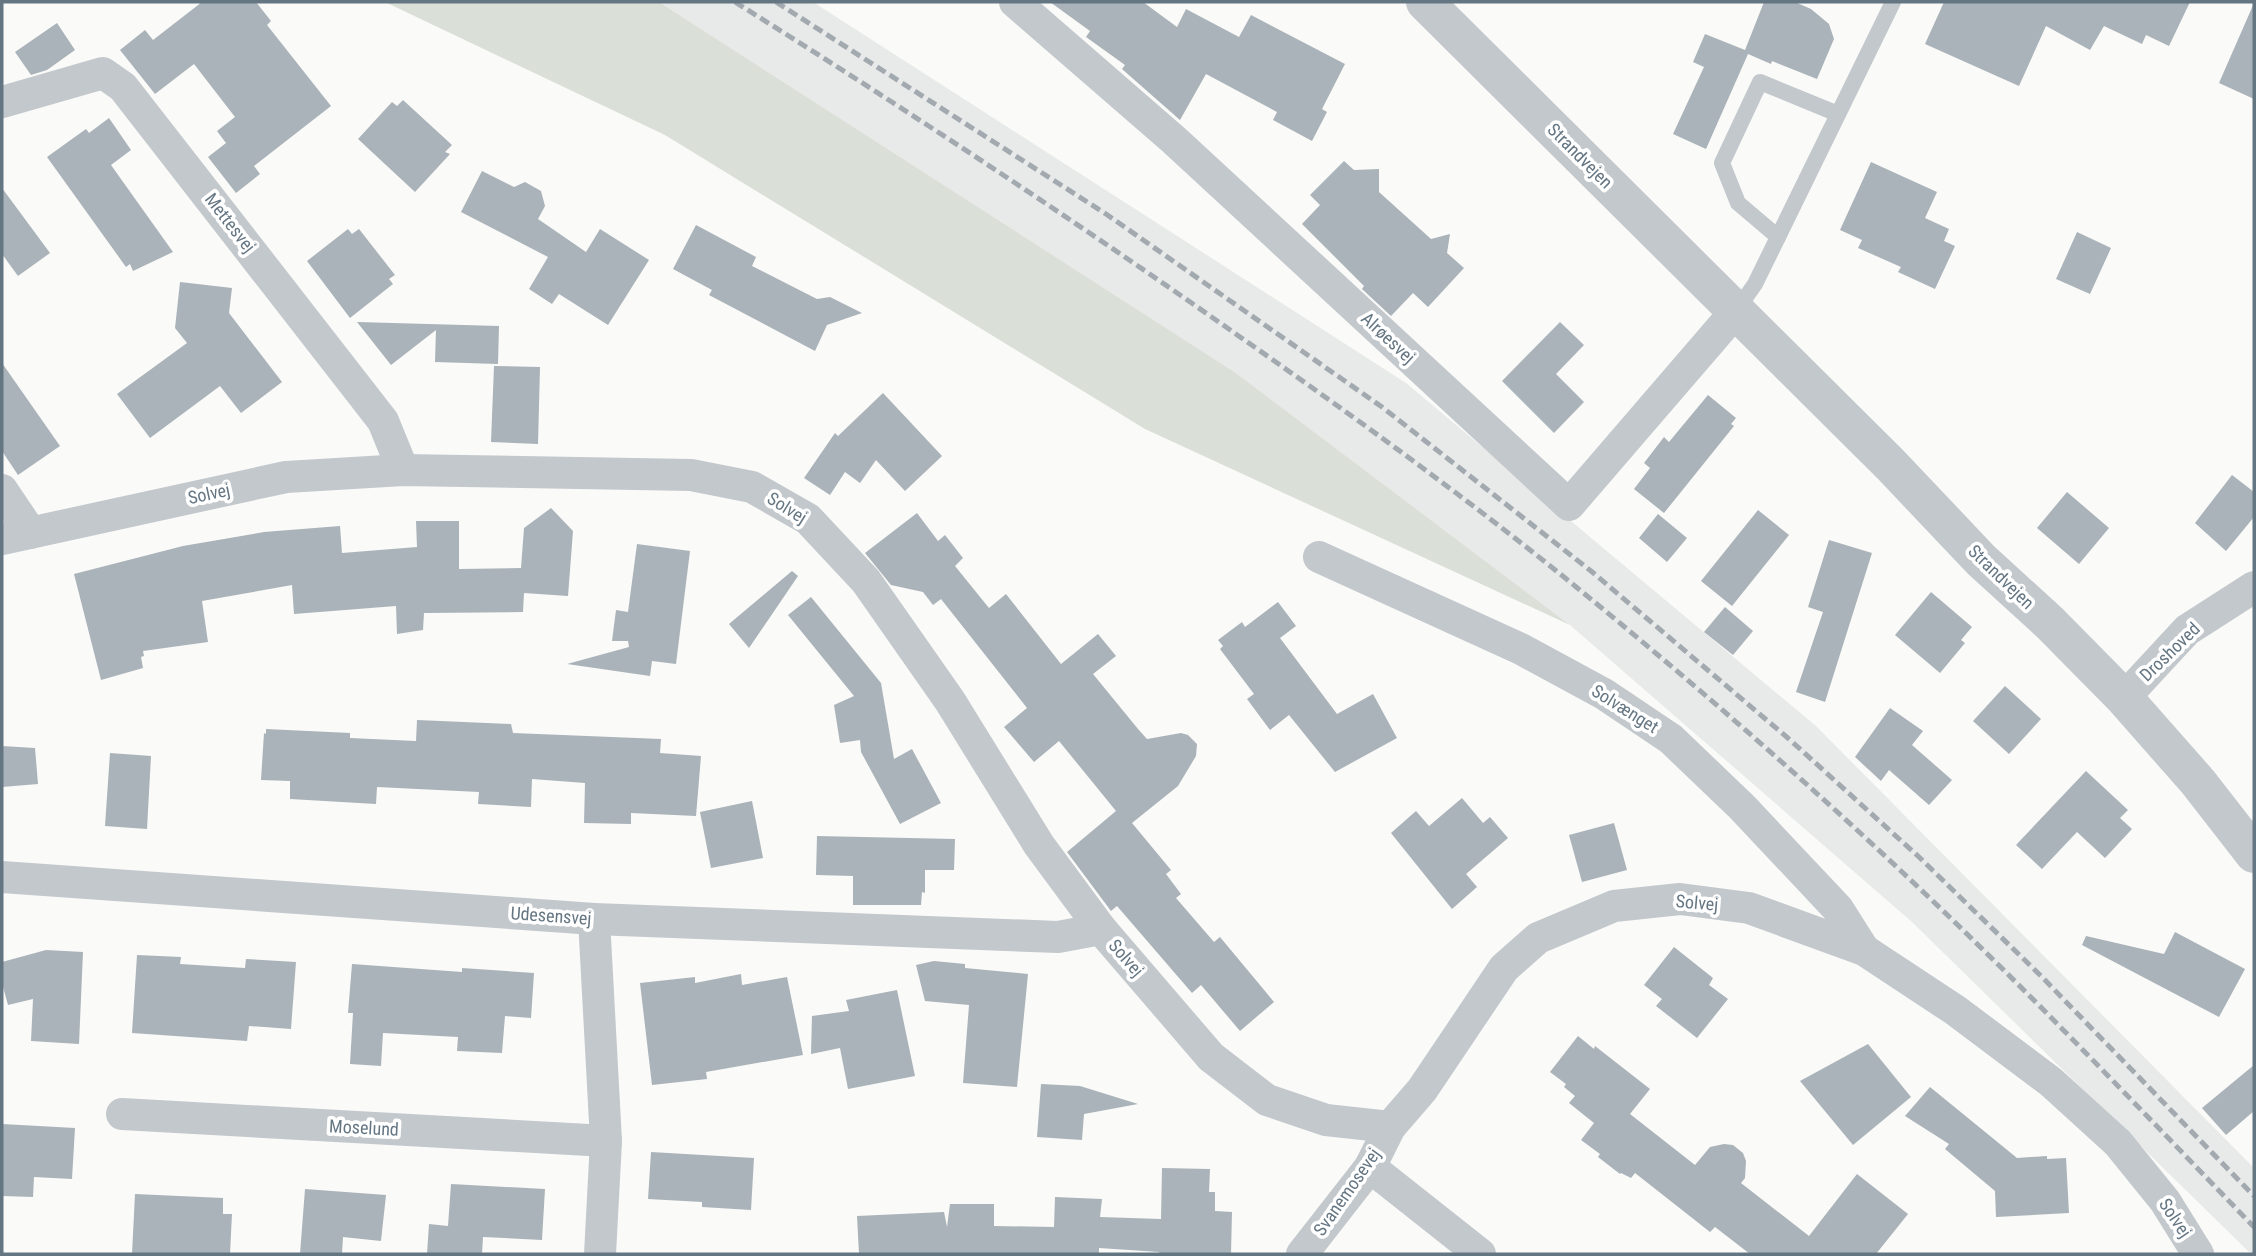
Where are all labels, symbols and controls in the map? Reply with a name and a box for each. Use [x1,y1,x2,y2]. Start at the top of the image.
street label: Strandvejen [1543,119,1617,193]
street label: Mettesvej [201,189,260,256]
street label: Alrøesvej [1357,308,1420,368]
street label: Solvej [186,479,232,508]
street label: Solvej [764,487,811,528]
street label: Strandvejen [1964,540,2039,613]
street label: Droshoved [2135,618,2204,685]
street label: Solvænget [1588,680,1662,737]
street label: Solvej [1675,890,1719,915]
street label: Udesensvej [510,902,592,929]
street label: Solvej [1104,935,1148,981]
street label: Moselund [329,1115,399,1140]
street label: Svanemosevej [1309,1144,1384,1239]
street label: Solvej [2155,1194,2196,1241]

